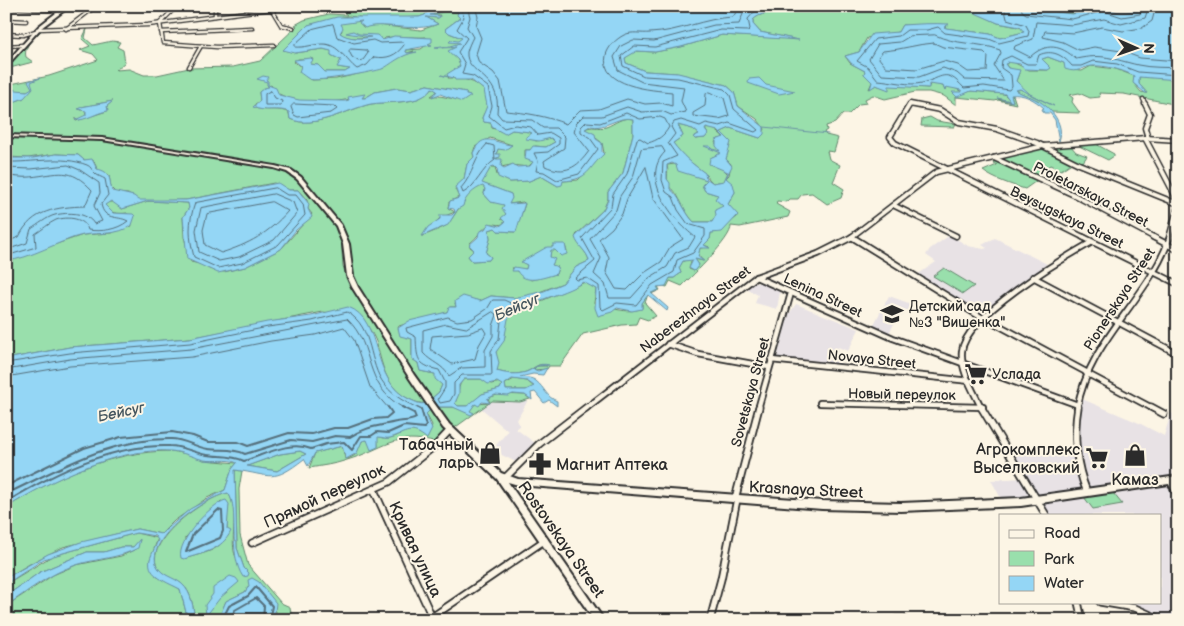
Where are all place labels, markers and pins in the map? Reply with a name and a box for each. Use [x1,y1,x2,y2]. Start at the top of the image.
place label: Детский сад №3 "Вишенка" [909,298,1006,331]
school or university icon: Детский сад №3 "Вишенка" [879,301,905,327]
supermarket icon: Услада [963,361,989,387]
place label: Услада [992,366,1042,383]
place label: Табачный ларь [399,436,474,473]
shop icon: Табачный ларь [477,440,503,466]
place label: Агрокомплекс Выселковский [973,441,1080,478]
shop icon: Камаз [1122,442,1148,468]
supermarket icon: Агрокомплекс Выселковский [1084,445,1110,471]
pharmacy icon: Магнит Аптека [527,451,553,477]
place label: Магнит Аптека [556,456,668,475]
place label: Камаз [1111,471,1159,490]

